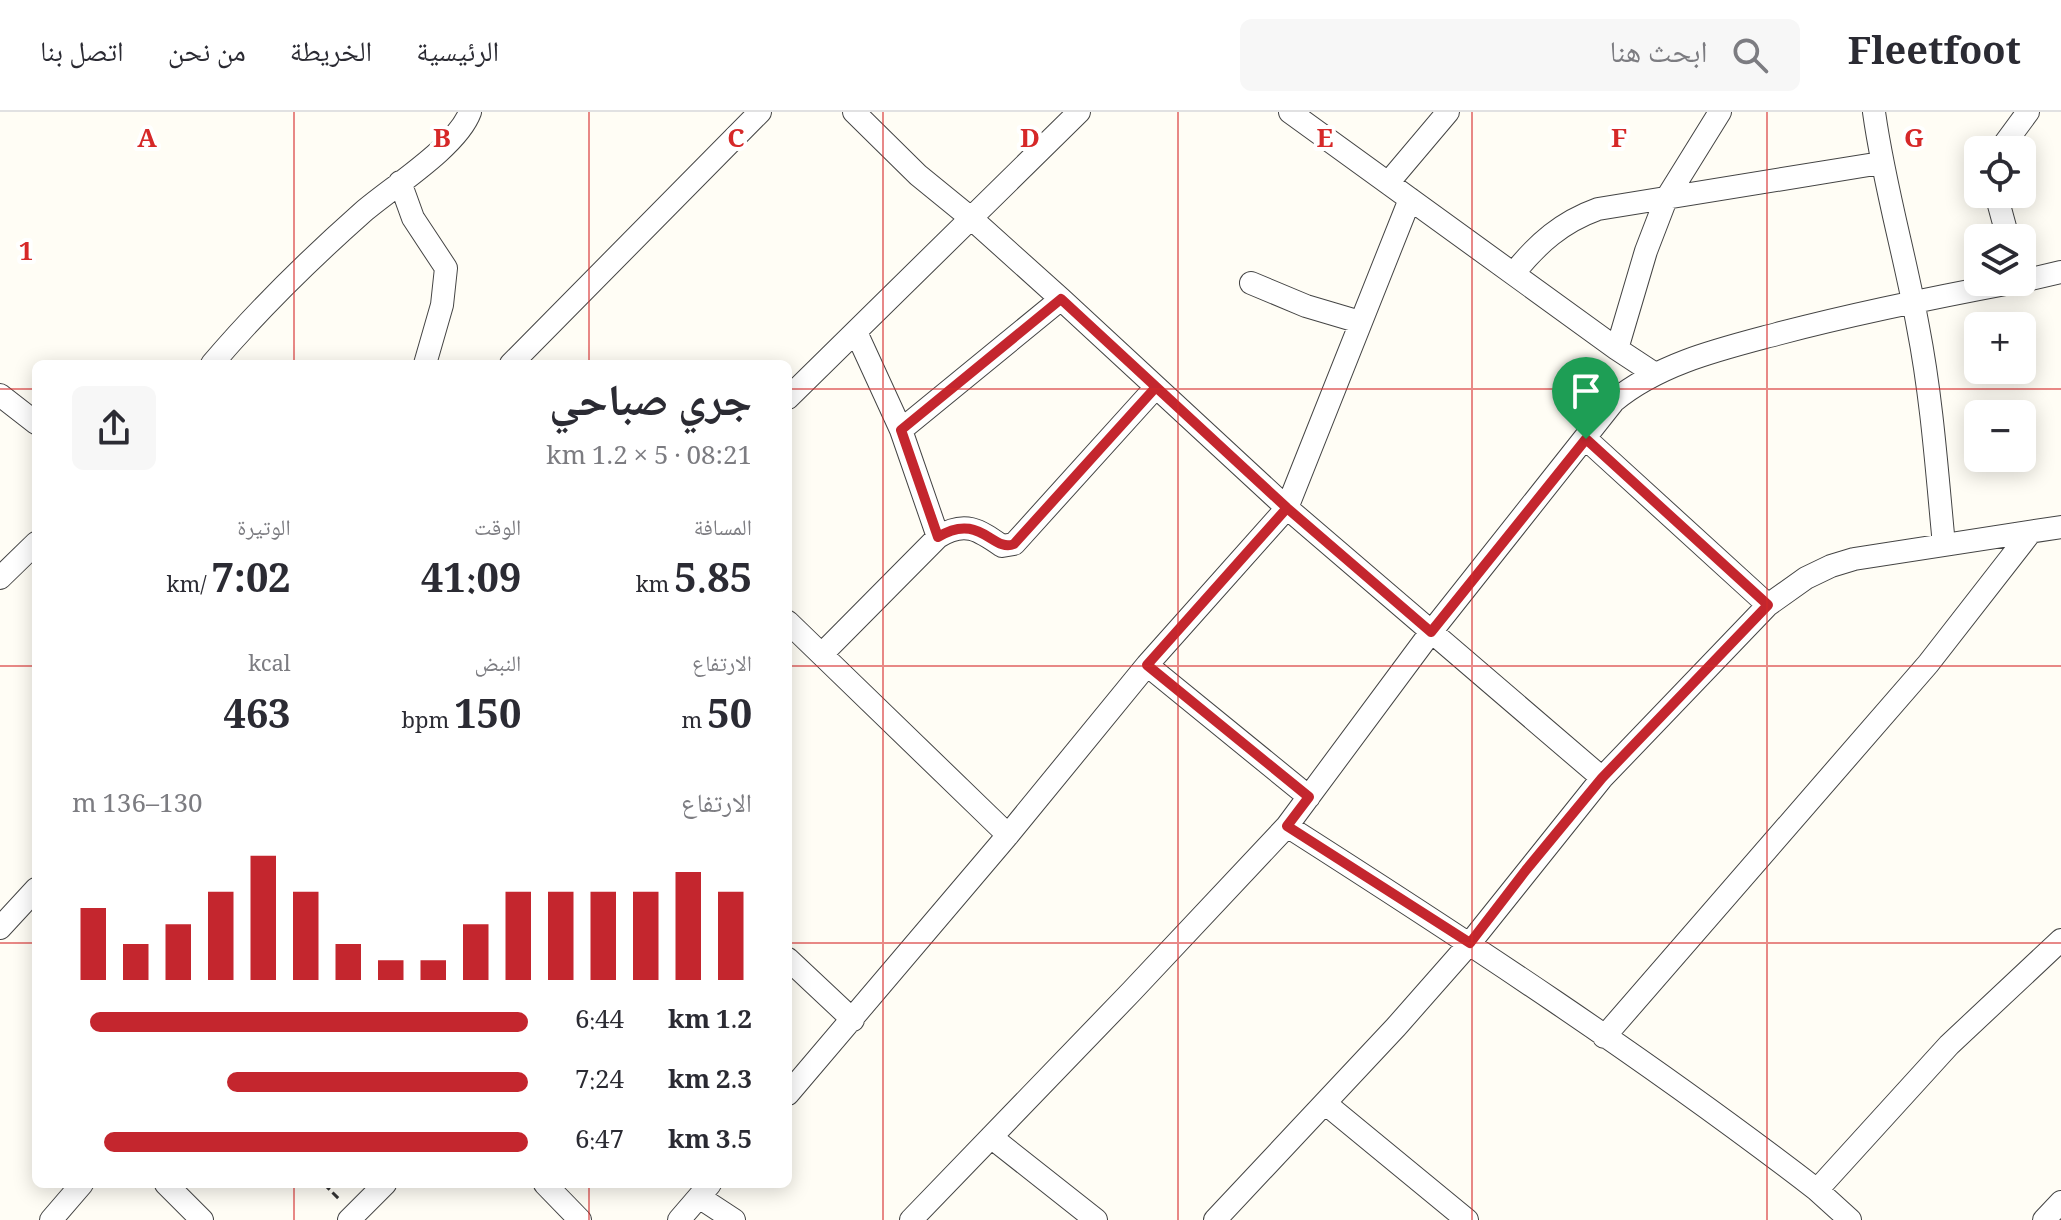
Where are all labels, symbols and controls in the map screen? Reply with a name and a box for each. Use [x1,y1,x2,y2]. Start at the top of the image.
search box [1240,19,1800,91]
text: Fleetfoot [1848,23,2021,88]
text: ابحث هنا [1610,30,1708,81]
text: اتصل بنا [40,31,124,79]
text: من نحن [168,31,246,79]
text: الخريطة [290,31,372,79]
text: الرئيسية [416,31,499,79]
icon: search [1728,33,1772,77]
text: A [137,119,157,163]
text: B [433,119,451,163]
text: C [727,119,745,163]
text: D [1020,119,1040,163]
text: E [1317,119,1334,163]
text: F [1611,119,1627,163]
text: G [1904,119,1924,163]
map controls [1964,136,2036,472]
button: locate [1964,136,2036,208]
button: layers [1964,224,2036,296]
text: 1 [19,232,33,276]
button: + [1964,312,2036,384]
pin [1552,357,1620,439]
text: جري صباحي [549,368,752,443]
icon: arrive [1564,369,1608,413]
button: share [72,386,156,470]
button: − [1964,400,2036,472]
text: 08:21 · 5 × 1.2 km [546,436,752,480]
text: الوتيرة [237,511,291,549]
text: الوقت [474,511,521,549]
text: المسافة [694,511,752,549]
text: 7:02 [211,549,291,617]
text: 41:09 [421,549,521,617]
text: 5.85 [674,549,752,617]
text: /km [167,568,211,606]
text: km [636,568,674,606]
text: kcal [248,647,291,685]
text: النبض [474,647,521,685]
text: الارتفاع [692,647,752,685]
text: 463 [224,685,291,753]
text: 150 [454,685,521,753]
text: 50 [707,685,752,753]
text: bpm [402,704,454,742]
text: m [682,704,707,742]
text: 130–136 m [72,784,203,828]
text: الارتفاع [681,784,752,828]
text: 6:44 [575,1000,624,1044]
text: 1.2 km [668,1000,752,1044]
text: 7:24 [575,1060,624,1104]
text: 2.3 km [668,1060,752,1104]
text: 6:47 [575,1120,624,1164]
text: 3.5 km [668,1120,752,1164]

